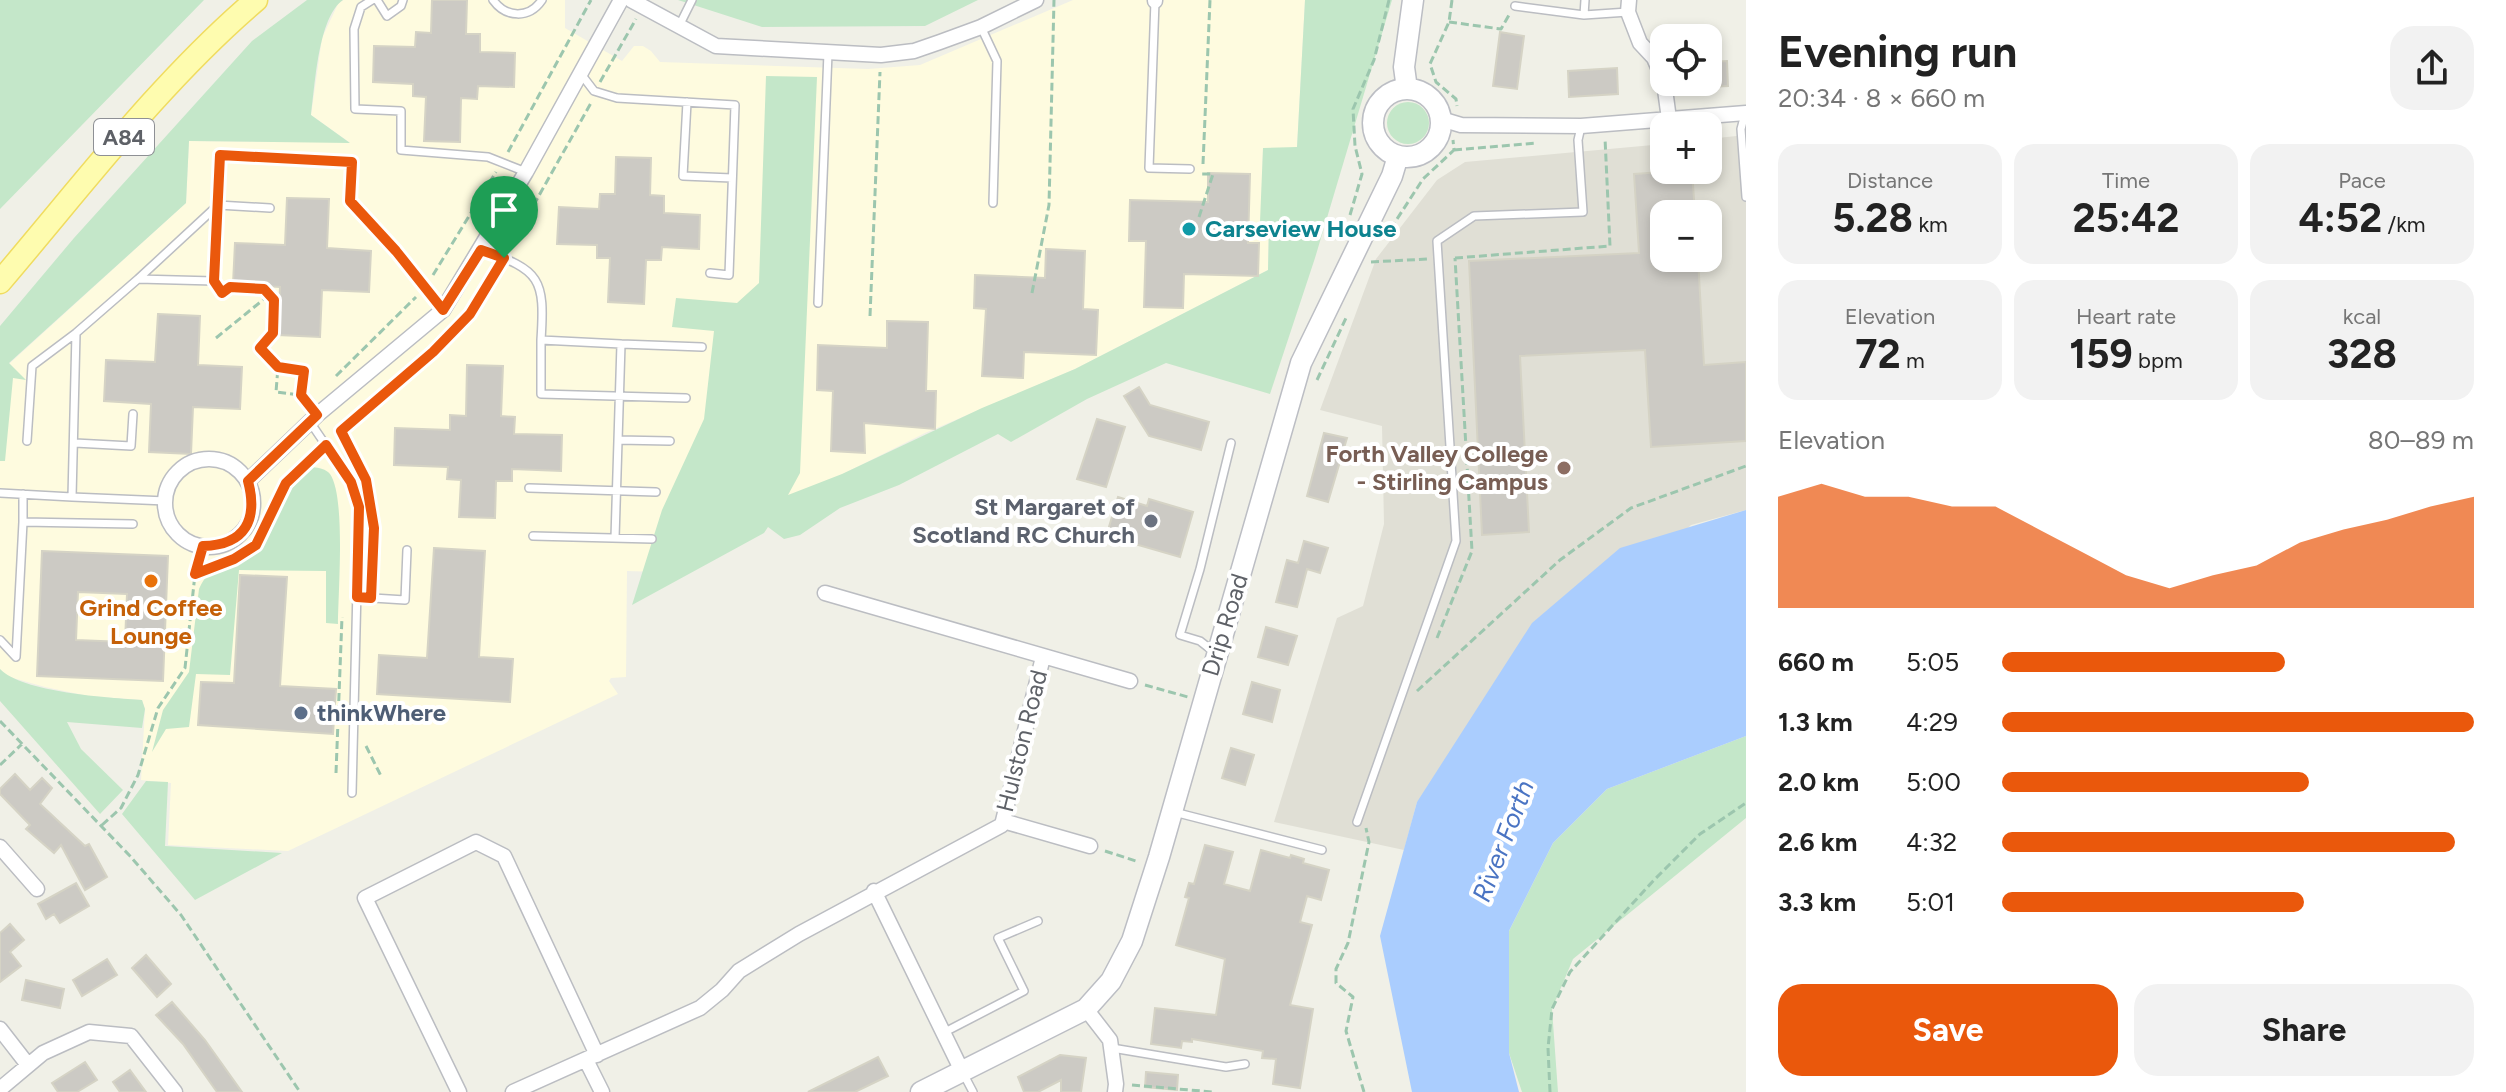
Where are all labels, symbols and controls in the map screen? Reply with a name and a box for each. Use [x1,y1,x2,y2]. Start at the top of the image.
map controls [1650,24,1722,272]
button: locate [1650,24,1722,96]
text: Evening run [1778,25,2017,78]
button: share [2390,26,2474,110]
text: 20:34 · 8 × 660 m [1778,82,1985,114]
button: + [1650,112,1722,184]
road number: A84 [94,119,154,155]
text: Distance [1847,167,1933,194]
text: Time [2102,167,2150,194]
text: Pace [2338,167,2386,194]
pin [470,176,538,258]
icon: arrive [482,188,526,232]
text: 5.28 [1832,194,1913,242]
text: 25:42 [2073,194,2179,242]
text: 4:52 [2298,194,2382,242]
button: − [1650,200,1722,272]
text: km [1913,211,1948,238]
text: /km [2382,211,2426,238]
place label: Carseview House [1205,214,1396,243]
marker: Carseview House [1180,220,1198,238]
text: Elevation [1845,303,1935,330]
text: Heart rate [2076,303,2176,330]
text: kcal [2343,303,2381,330]
text: 72 [1855,330,1901,378]
text: 159 [2069,330,2133,378]
text: 328 [2327,330,2397,378]
text: m [1901,347,1925,374]
text: bpm [2133,347,2183,374]
text: Elevation [1778,424,1885,456]
text: 80–89 m [2368,424,2474,456]
place label: Forth Valley College - Stirling Campus [1325,439,1548,496]
marker: Forth Valley College - Stirling Campus [1555,459,1573,477]
place label: St Margaret of Scotland RC Church [912,492,1136,549]
marker: St Margaret of Scotland RC Church [1142,512,1160,530]
street label: Drip Road [1195,570,1254,680]
marker: Grind Coffee Lounge [142,572,160,590]
place label: Grind Coffee Lounge [79,593,223,650]
text: 660 m [1778,646,1854,678]
text: 5:05 [1906,646,1959,678]
street label: Hulston Road [990,667,1053,815]
place label: thinkWhere [317,698,446,727]
marker: thinkWhere [292,704,310,722]
text: 1.3 km [1778,706,1853,738]
text: 4:29 [1906,706,1958,738]
text: 2.0 km [1778,766,1859,798]
text: 5:00 [1906,766,1961,798]
water label: River Forth [1465,776,1541,906]
text: 2.6 km [1778,826,1857,858]
text: 4:32 [1906,826,1957,858]
text: 3.3 km [1778,886,1856,918]
text: 5:01 [1906,886,1955,918]
button: Save [1778,984,2118,1076]
button: Share [2134,984,2474,1076]

